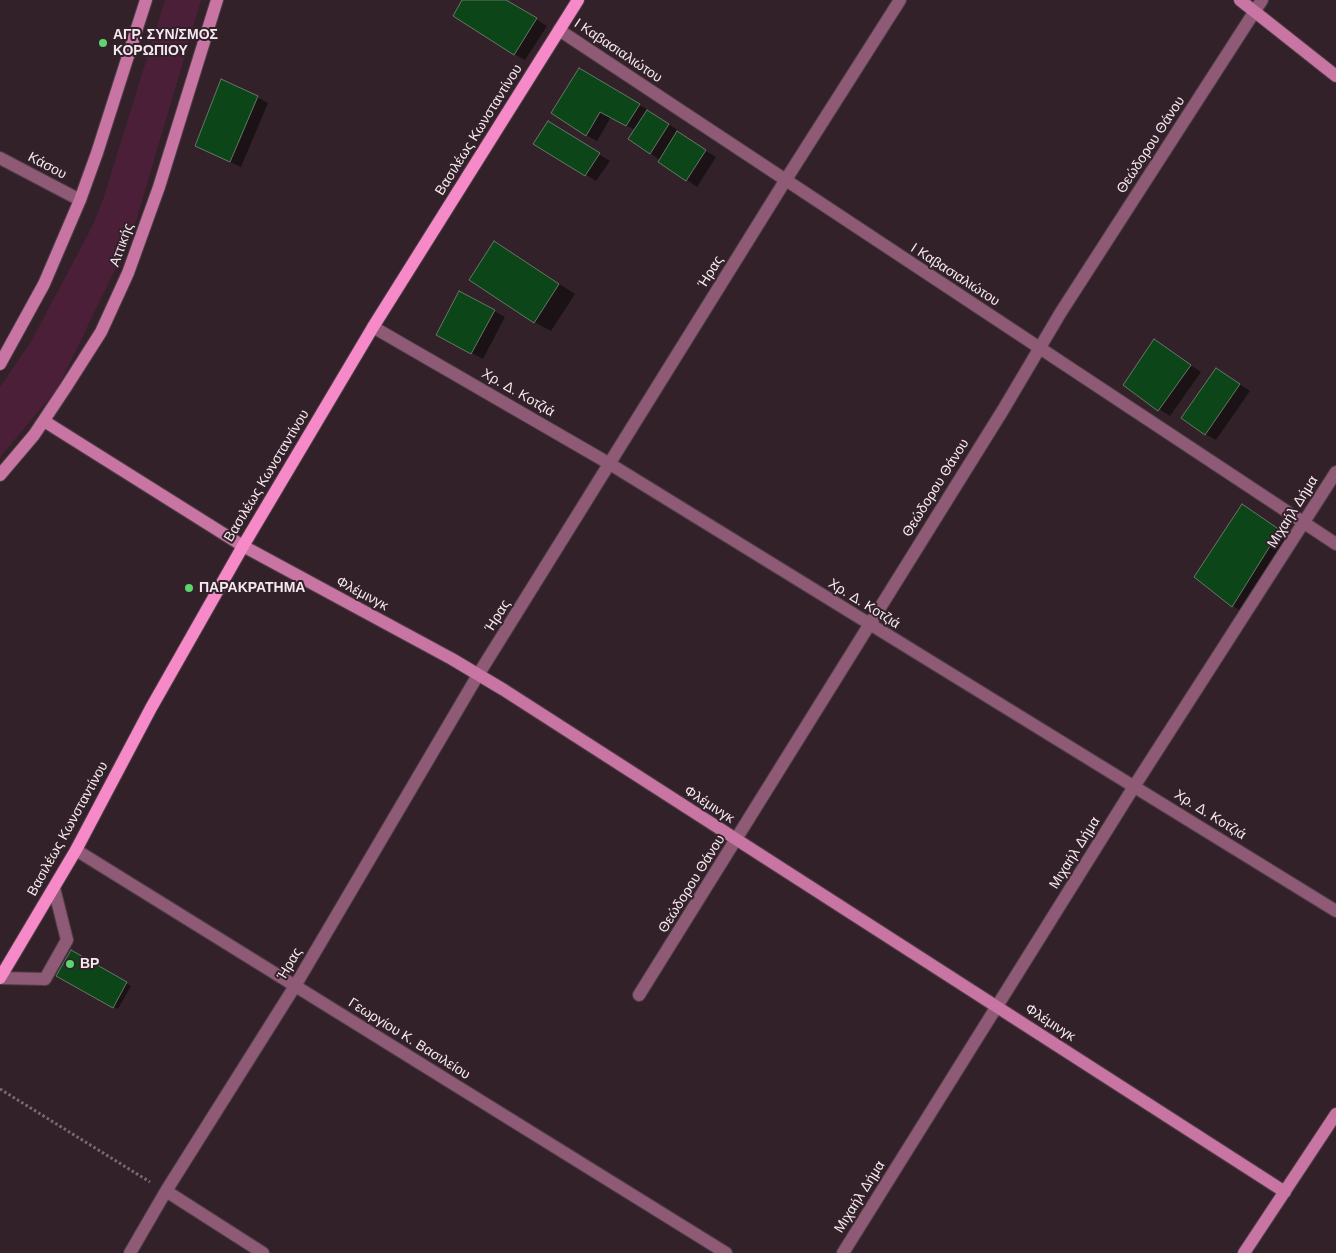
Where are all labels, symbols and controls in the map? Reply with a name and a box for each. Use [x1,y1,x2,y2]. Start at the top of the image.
street label: Ι Καβασιαλιώτου [571,15,665,87]
place label: ΑΓΡ. ΣΥΝ/ΣΜΟΣ ΚΟΡΩΠΙΟΥ [113,27,218,59]
marker: ΑΓΡ. ΣΥΝ/ΣΜΟΣ ΚΟΡΩΠΙΟΥ [97,37,109,49]
street label: Βασιλέως Κωνσταντίνου [432,61,526,199]
street label: Θεώδορου Θάνου [1113,93,1189,197]
street label: Κάσου [25,149,69,183]
street label: Αττικής [106,221,138,269]
street label: Ι Καβασιαλιώτου [907,240,1003,310]
street label: Ήρας [695,253,727,291]
street label: Χρ. Δ. Κοτζιά [479,365,557,421]
street label: Βασιλέως Κωνσταντίνου [221,407,313,545]
street label: Θεώδορου Θάνου [899,436,973,540]
street label: Μιχαήλ Δήμα [1264,473,1322,551]
street label: Φλέμινγκ [333,573,391,615]
street label: Χρ. Δ. Κοτζιά [825,575,903,633]
place label: ΠΑΡΑΚΡΑΤΗΜΑ [199,580,305,596]
marker: ΠΑΡΑΚΡΑΤΗΜΑ [183,582,195,594]
street label: Ήρας [482,597,514,635]
street label: Βασιλέως Κωνσταντίνου [24,759,112,899]
street label: Φλέμινγκ [681,783,737,827]
street label: Χρ. Δ. Κοτζιά [1171,786,1249,844]
street label: Μιχαήλ Δήμα [1046,814,1104,892]
street label: Θεώδορου Θάνου [655,832,729,936]
street label: Ήρας [274,945,306,983]
place label: BP [80,956,99,972]
marker: BP [64,958,76,970]
street label: Γεωργίου Κ. Βασιλείου [345,995,473,1083]
street label: Φλέμινγκ [1022,1001,1078,1045]
street label: Μιχαήλ Δήμα [831,1158,889,1236]

